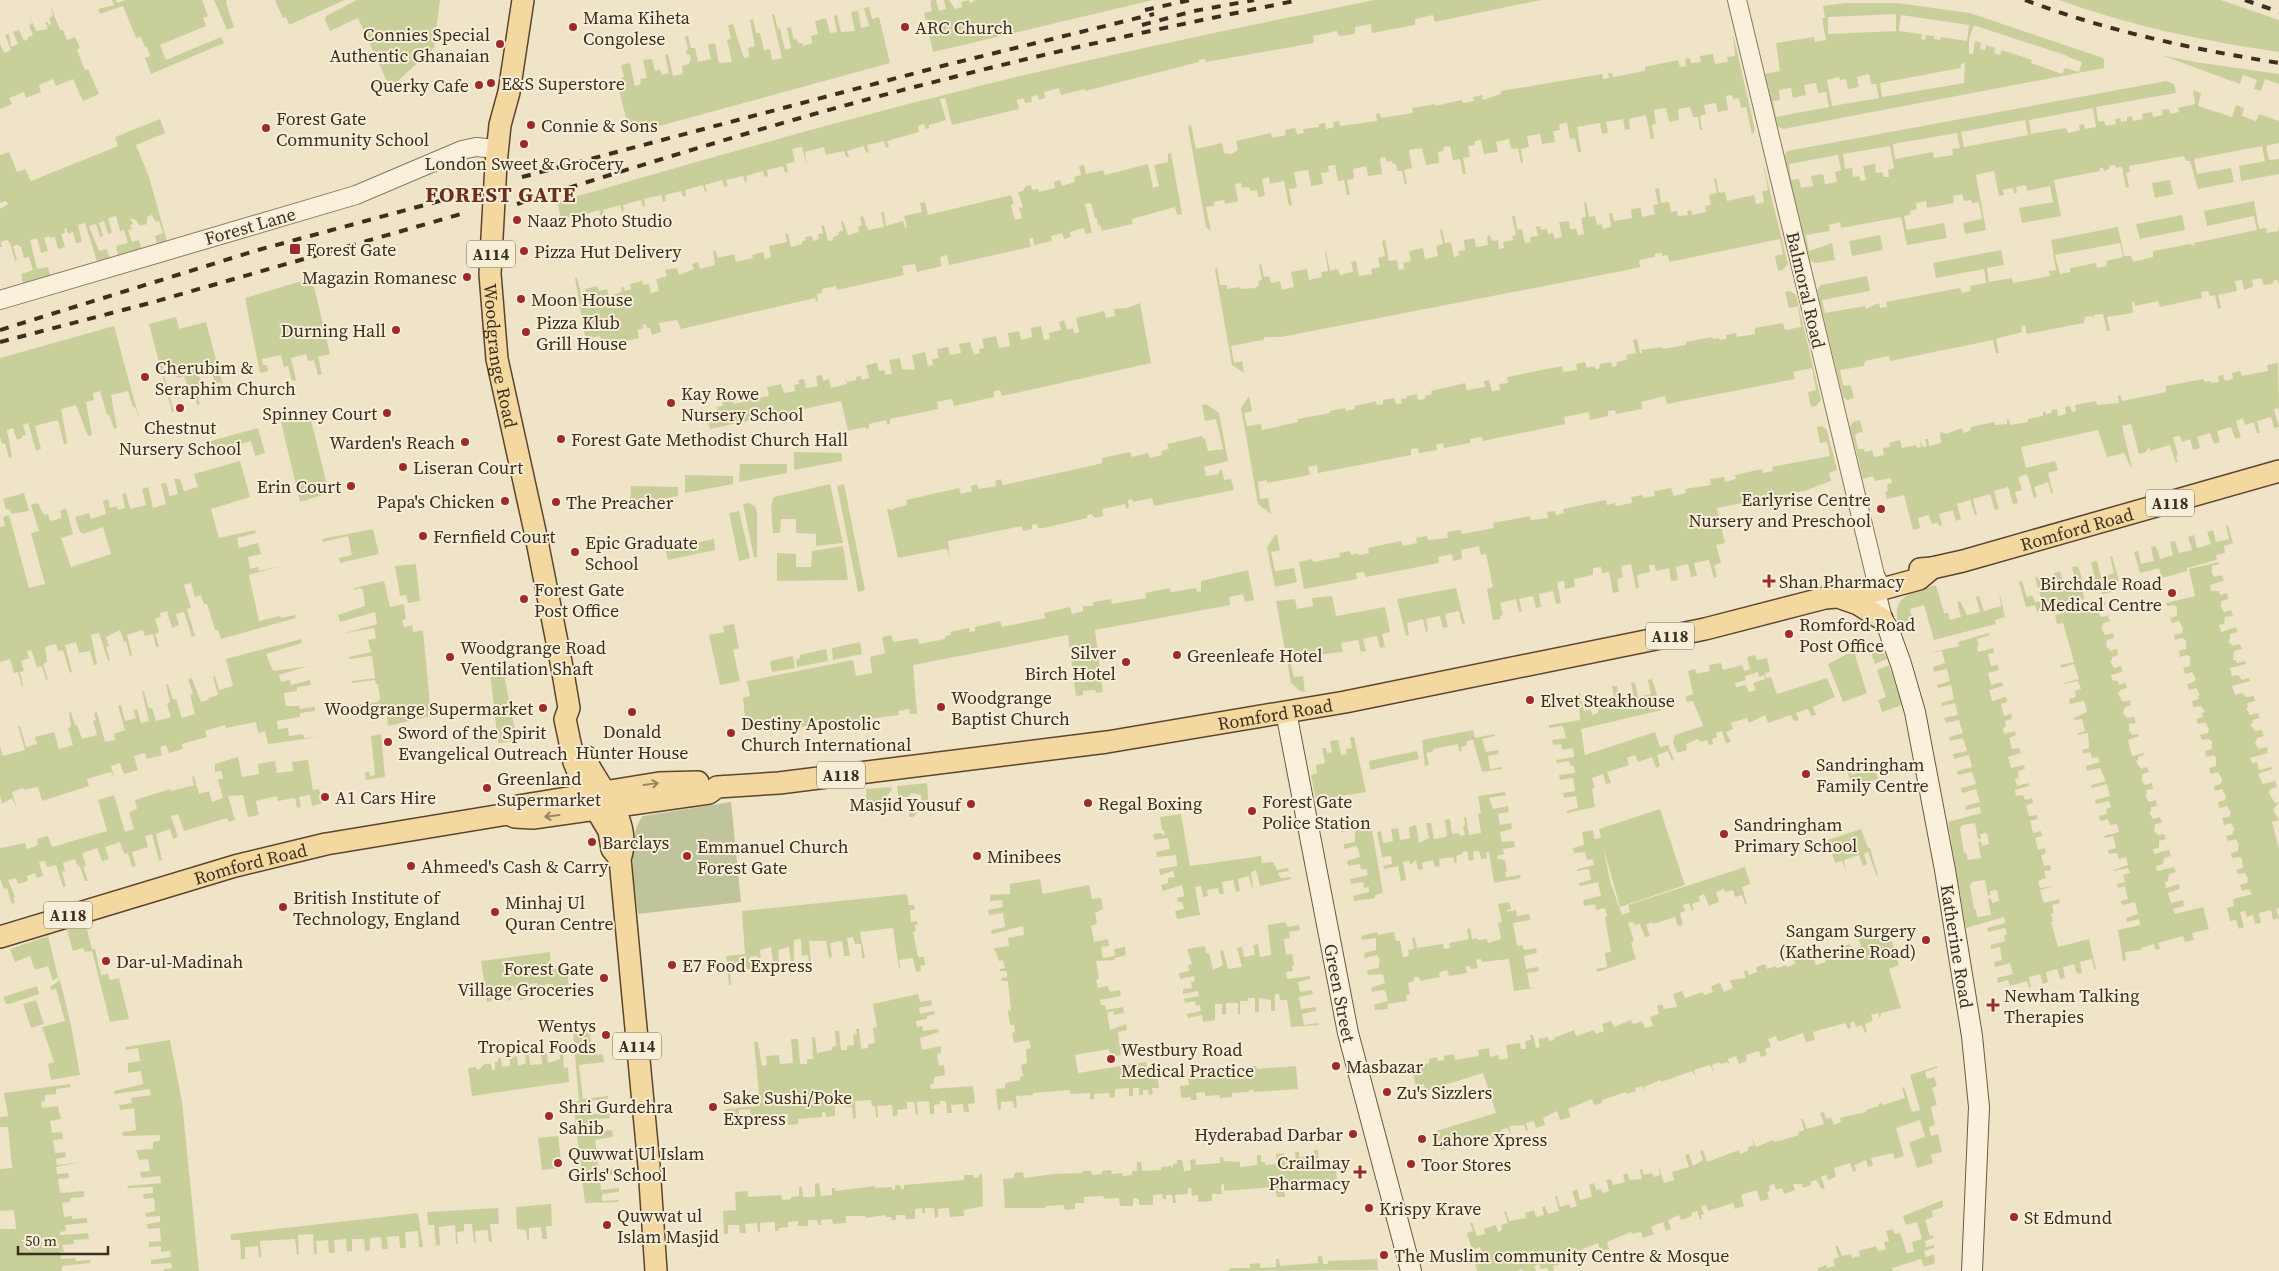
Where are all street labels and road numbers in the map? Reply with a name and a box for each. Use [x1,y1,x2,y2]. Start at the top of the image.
street label: Forest Lane [201,201,299,251]
street label: Balmoral Road [1780,229,1832,351]
road number: A114 [467,240,515,268]
street label: Woodgrange Road [478,282,524,430]
road number: A118 [2146,489,2194,516]
street label: Romford Road [2017,501,2136,557]
road number: A118 [1646,622,1694,650]
street label: Romford Road [1216,692,1334,736]
road number: A118 [817,762,865,788]
street label: Romford Road [191,837,310,890]
street label: Katherine Road [1935,882,1980,1010]
road number: A118 [44,902,92,928]
street label: Green Street [1319,941,1362,1045]
road number: A114 [613,1032,661,1060]

